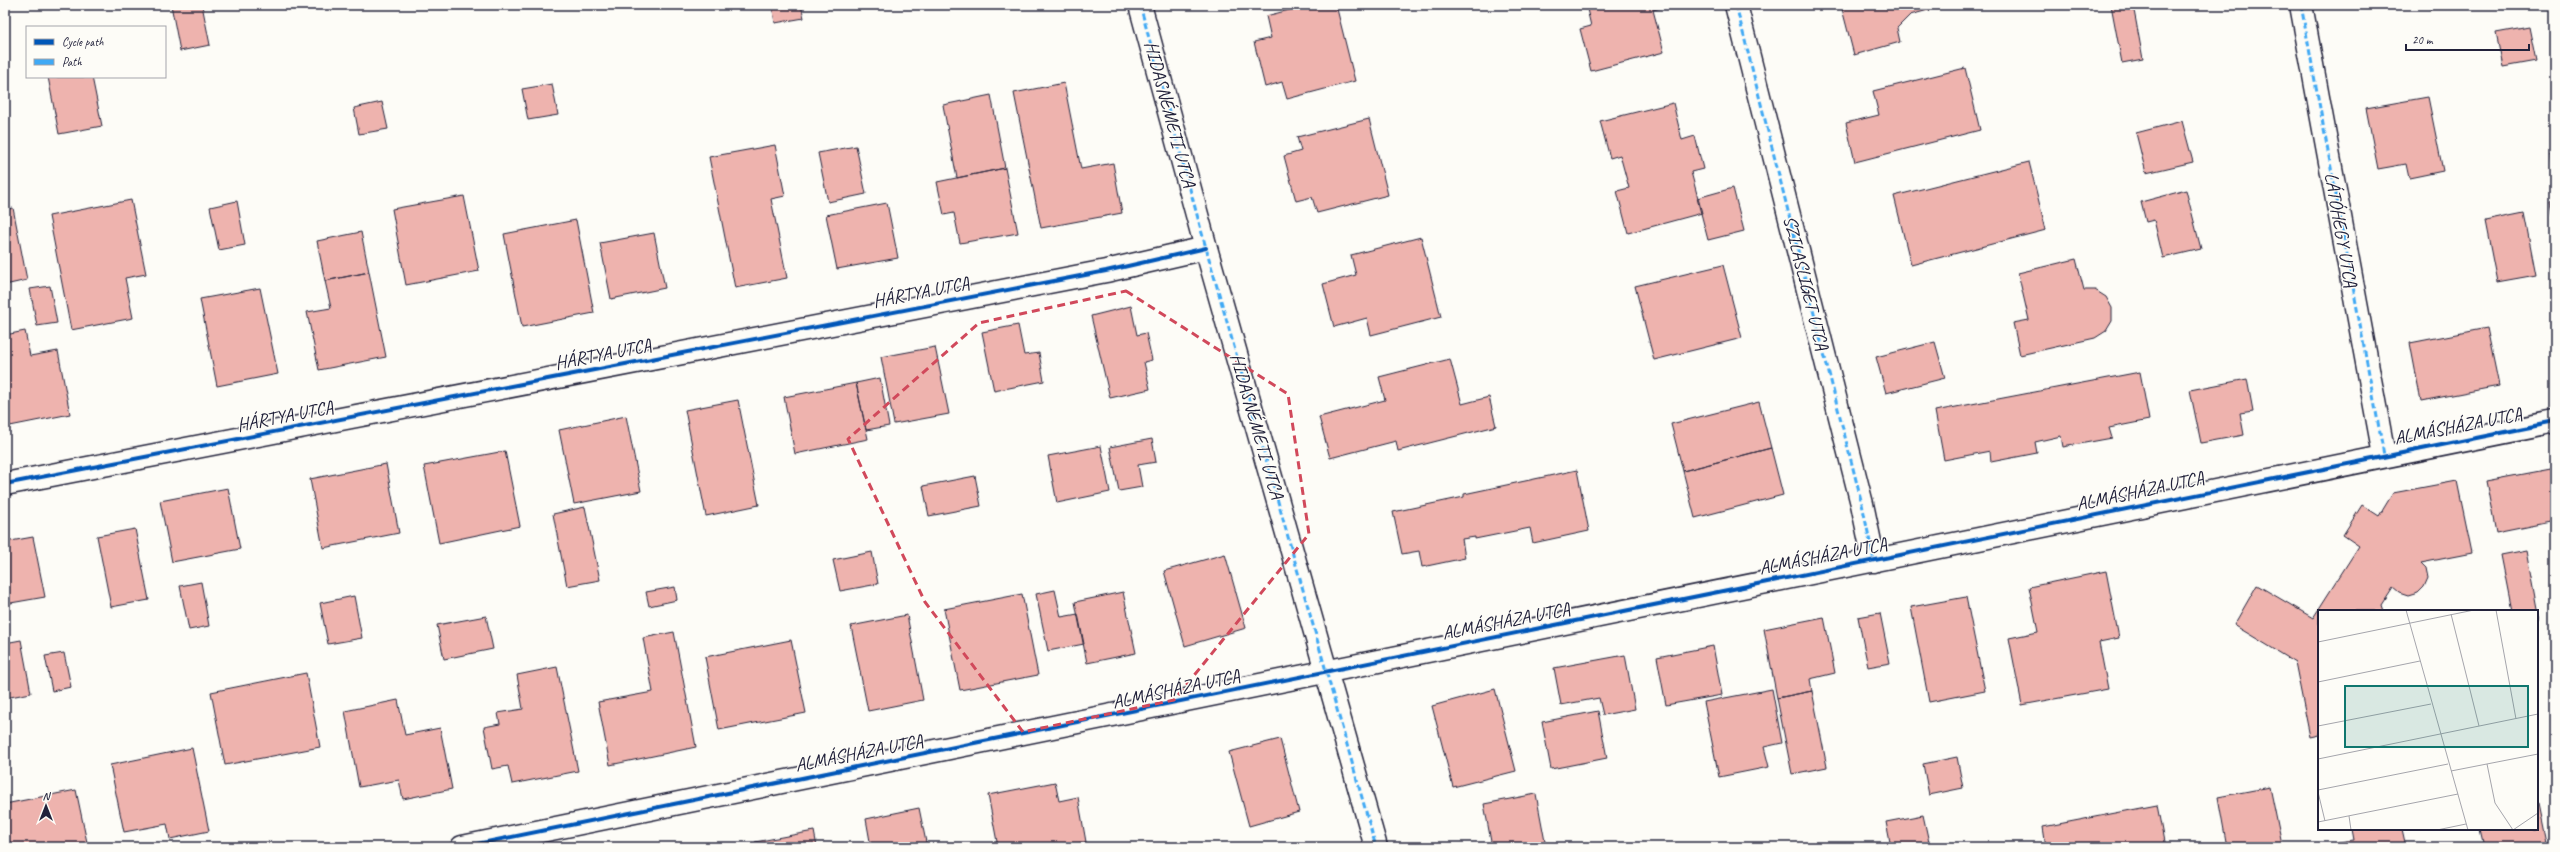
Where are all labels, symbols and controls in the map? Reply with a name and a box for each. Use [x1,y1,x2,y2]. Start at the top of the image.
legend [26,26,166,78]
scale bar [2406,26,2529,52]
text: 20 m [2412,32,2434,48]
text: Cycle path [62,34,104,50]
street label: HIDASNÉMETI UTCA [1139,38,1201,191]
text: Path [62,54,82,70]
street label: LÁTÓHEGY UTCA [2319,171,2363,290]
street label: SZILASLIGET UTCA [1778,213,1834,353]
street label: HÁRTYA UTCA [871,271,972,313]
street label: HÁRTYA UTCA [553,333,654,375]
street label: HIDASNÉMETI UTCA [1225,350,1290,503]
street label: HÁRTYA UTCA [235,395,336,437]
street label: ALMÁSHÁZA UTCA [2392,402,2524,450]
street label: ALMÁSHÁZA UTCA [2074,466,2206,516]
street label: ALMÁSHÁZA UTCA [1757,532,1889,580]
street label: ALMÁSHÁZA UTCA [1440,597,1572,645]
inset map [2318,610,2538,830]
street label: ALMÁSHÁZA UTCA [1110,664,1242,714]
street label: ALMÁSHÁZA UTCA [793,729,925,777]
north arrow [26,786,66,826]
text: N [43,789,52,803]

